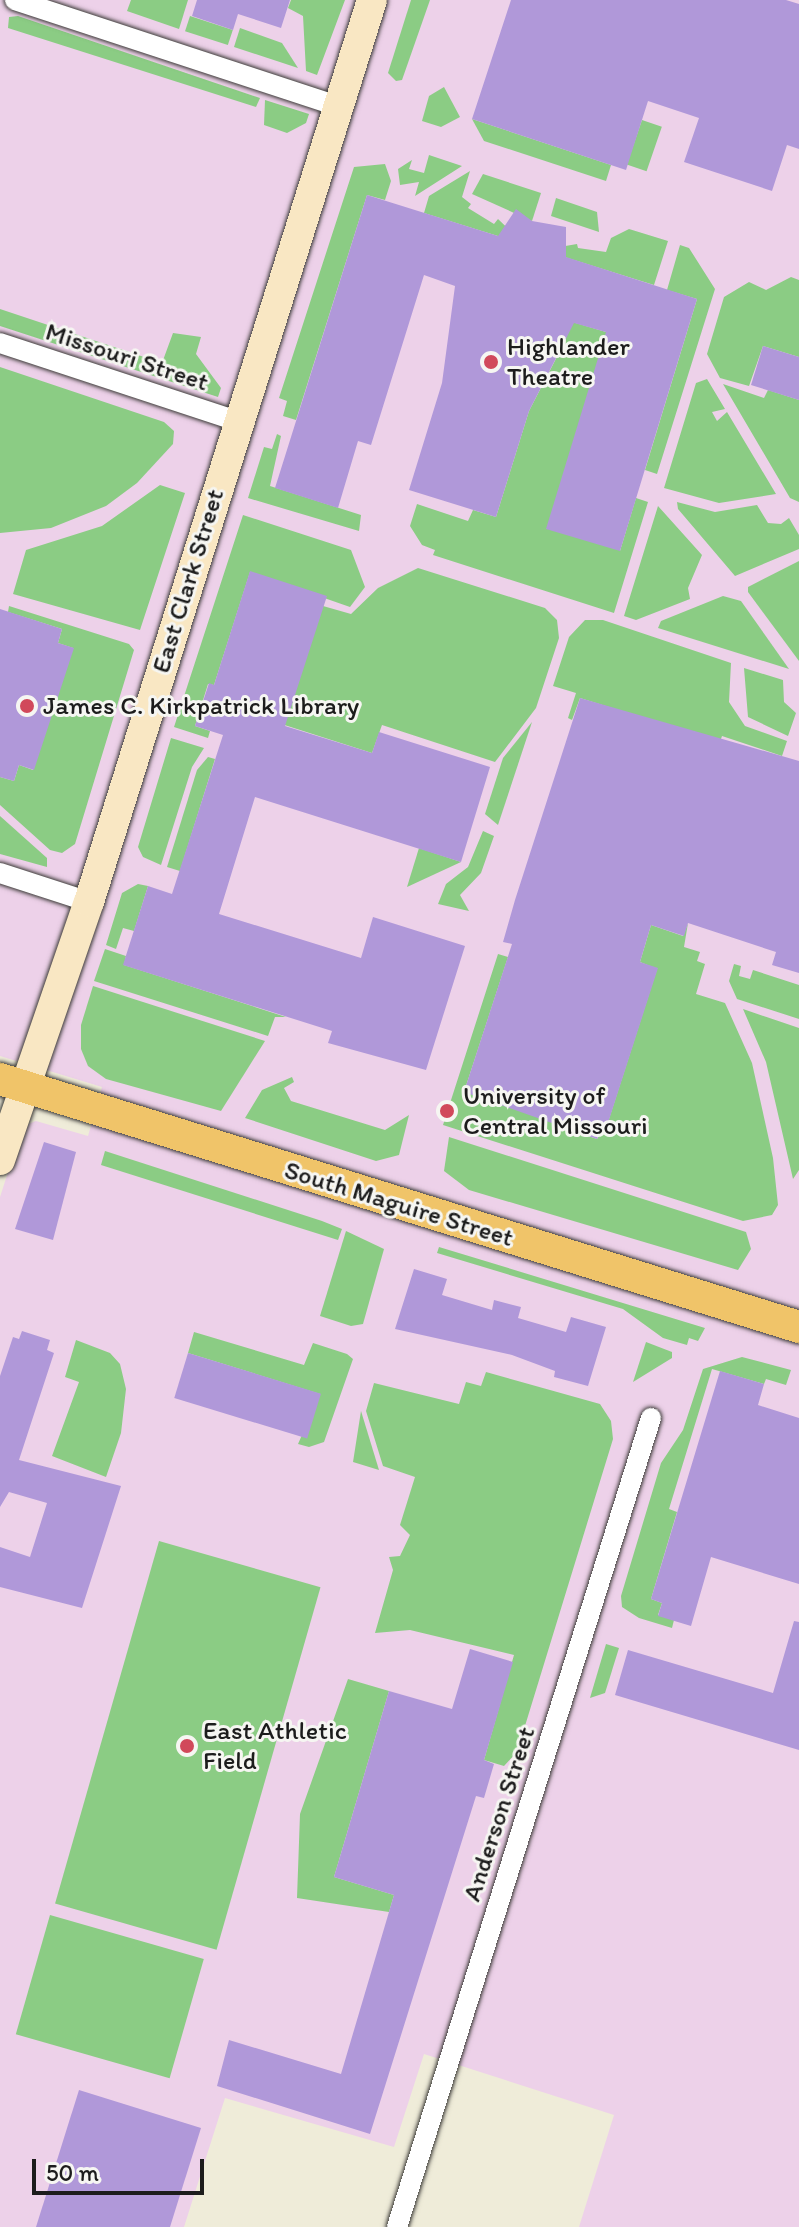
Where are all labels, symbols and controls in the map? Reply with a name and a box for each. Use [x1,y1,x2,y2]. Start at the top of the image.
street label: Missouri Street [42,316,212,398]
place label: Highlander Theatre [507,331,630,392]
marker: Highlander Theatre [482,353,500,371]
street label: East Clark Street [145,485,231,677]
place label: James C. Kirkpatrick Library [43,690,359,722]
marker: James C. Kirkpatrick Library [18,697,36,715]
place label: University of Central Missouri [463,1080,648,1142]
marker: University of Central Missouri [438,1102,456,1120]
street label: South Maguire Street [282,1155,516,1253]
place label: East Athletic Field [203,1715,346,1776]
street label: Anderson Street [456,1723,542,1905]
marker: East Athletic Field [178,1737,196,1755]
scale bar [36,2143,208,2193]
text: 50 m [46,2158,99,2187]

